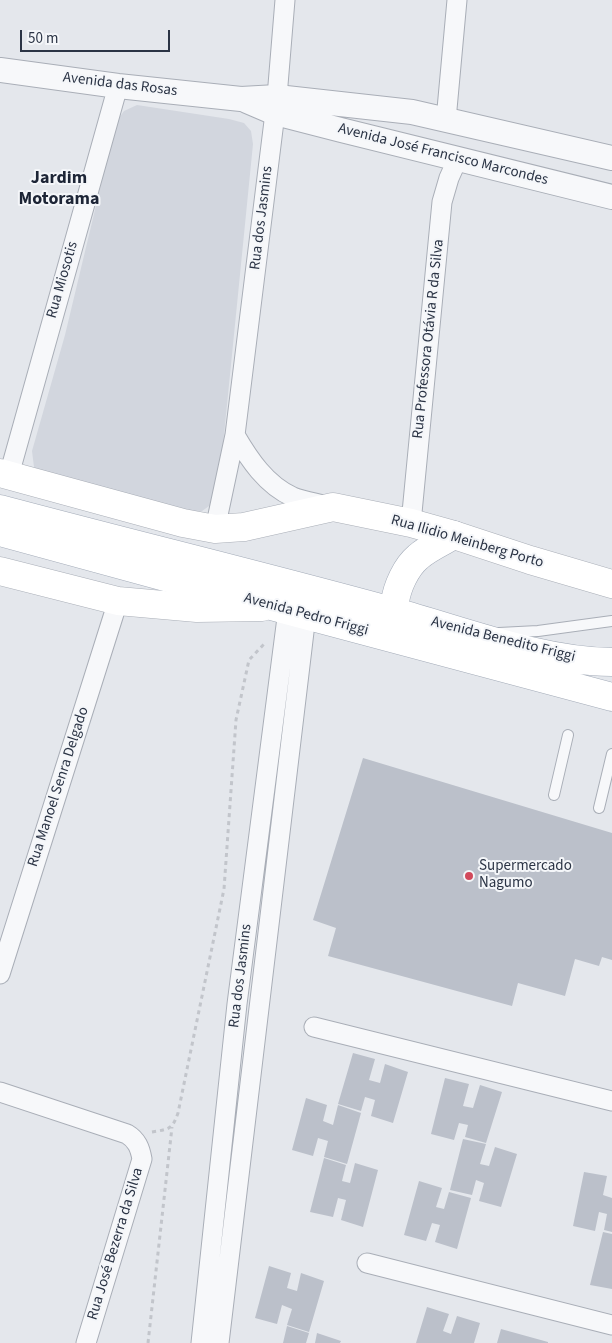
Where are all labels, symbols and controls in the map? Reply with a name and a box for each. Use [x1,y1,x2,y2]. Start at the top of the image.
scale bar [22,20,172,52]
text: 50 m [28,28,58,49]
street label: Avenida das Rosas [62,69,178,101]
street label: Avenida José Francisco Marcondes [336,120,550,190]
street label: Rua dos Jasmins [247,165,277,271]
district label: Jardim Motorama [19,168,99,210]
street label: Rua Professora Otávia R da Silva [410,238,448,440]
street label: Rua Miosotis [43,239,83,321]
street label: Rua Ilidio Meinberg Porto [389,512,545,572]
street label: Avenida Pedro Friggi [242,590,370,640]
street label: Avenida Benedito Friggi [429,613,577,667]
street label: Rua Manoel Senra Delgado [25,705,93,869]
place label: Supermercado Nagumo [479,858,572,893]
marker: Supermercado Nagumo [463,870,475,882]
street label: Rua dos Jasmins [226,923,256,1029]
street label: Rua José Bezerra da Silva [84,1166,148,1322]

